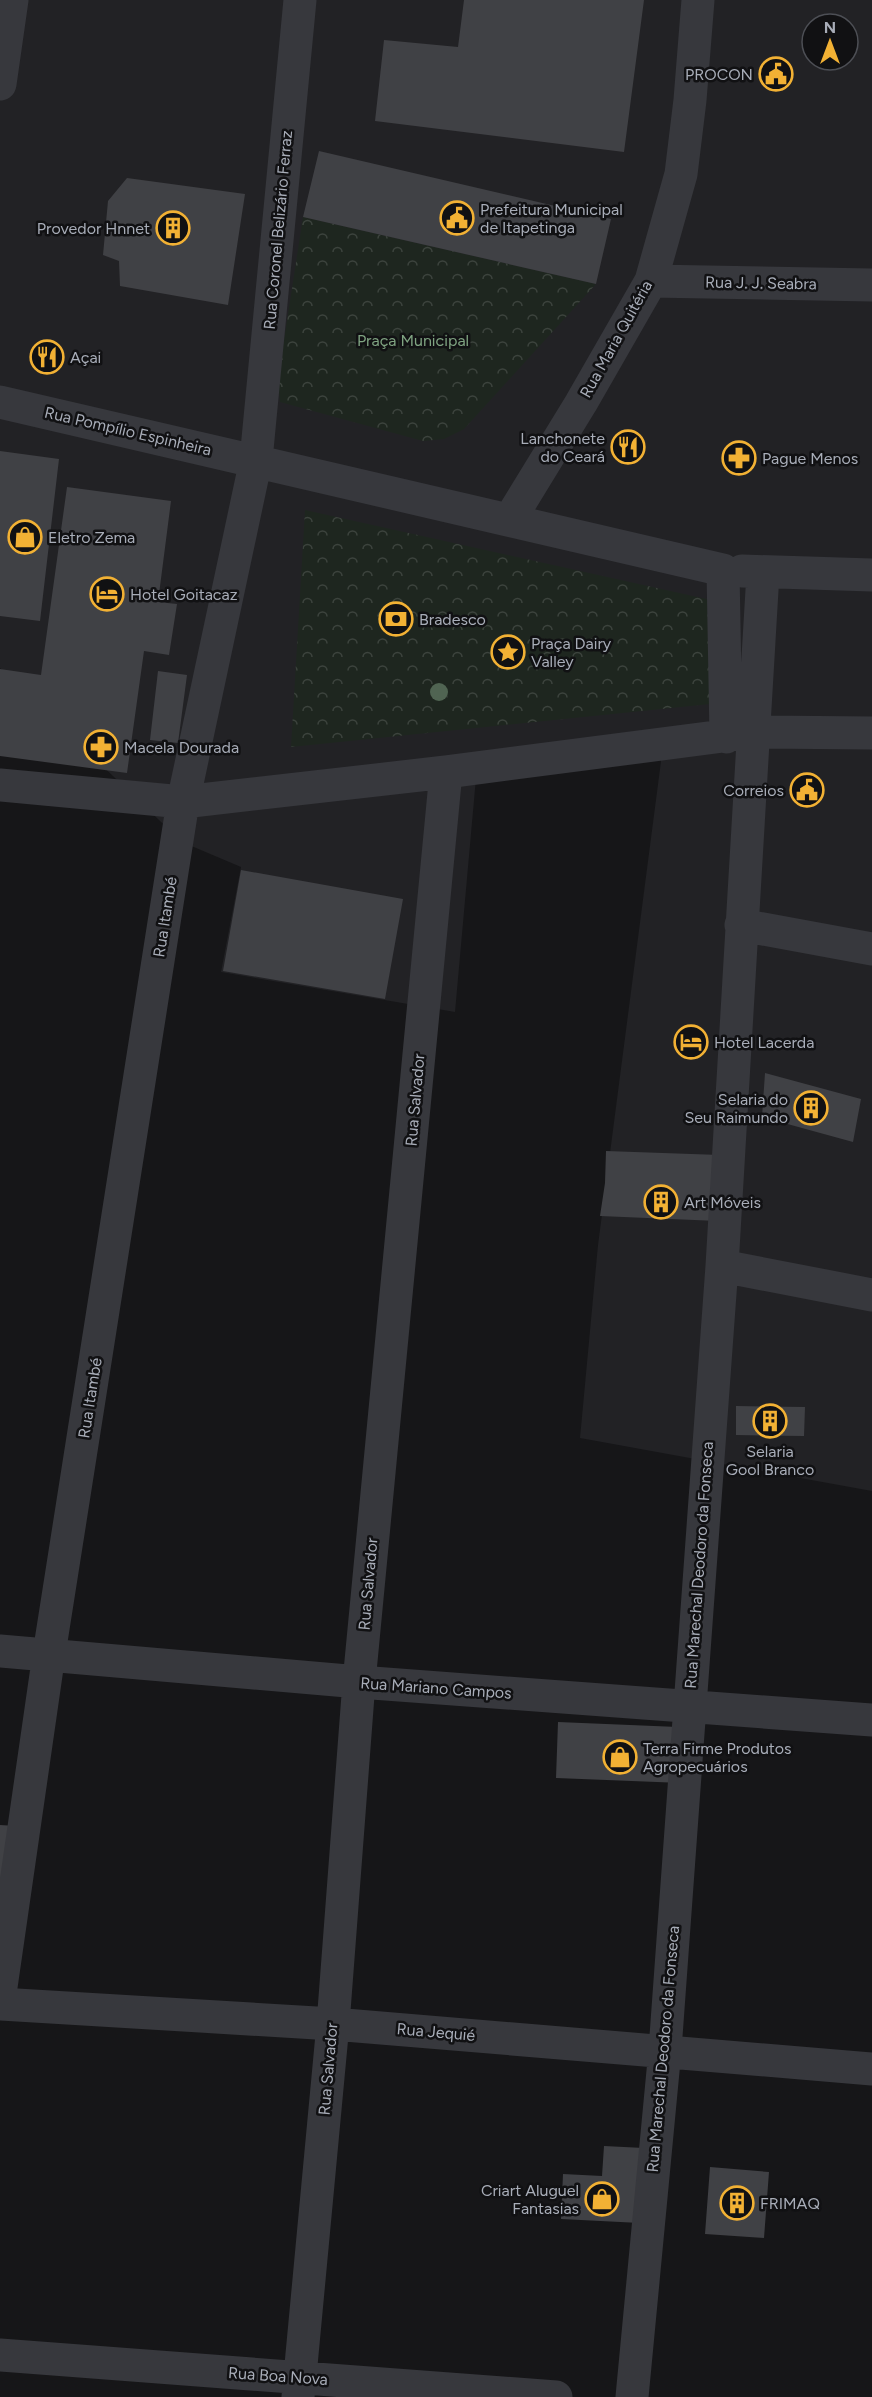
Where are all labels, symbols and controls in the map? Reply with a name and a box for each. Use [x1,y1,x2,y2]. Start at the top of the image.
north arrow [800,12,860,72]
text: N [824,18,836,37]
public building icon: PROCON [758,56,794,92]
place label: PROCON [685,65,753,84]
street label: Rua Coronel Belizário Ferraz [260,129,296,330]
public building icon: Prefeitura Municipal de Itapetinga [439,200,475,236]
place label: Prefeitura Municipal de Itapetinga [480,200,623,237]
building icon: Provedor Hnnet [155,210,191,246]
place label: Provedor Hnnet [37,219,150,238]
street label: Rua J. J. Seabra [705,273,817,293]
street label: Rua Maria Quitéria [576,277,656,401]
park label: Praça Municipal [357,331,469,350]
restaurant icon: Açai [29,339,65,375]
place label: Açai [70,348,101,367]
street label: Rua Pompílio Espinheira [43,403,213,459]
place label: Lanchonete do Ceará [520,429,605,466]
restaurant icon: Lanchonete do Ceará [610,429,646,465]
pharmacy icon: Pague Menos [721,440,757,476]
place label: Pague Menos [762,449,858,468]
shop icon: Eletro Zema [7,519,43,555]
place label: Eletro Zema [48,528,135,547]
hotel icon: Hotel Goitacaz [89,576,125,612]
place label: Hotel Goitacaz [130,585,238,604]
bank icon: Bradesco [378,601,414,637]
place label: Bradesco [419,610,486,629]
place icon: Praça Dairy Valley [490,634,526,670]
place label: Praça Dairy Valley [531,634,612,671]
pharmacy icon: Macela Dourada [83,729,119,765]
place label: Macela Dourada [124,738,239,757]
public building icon: Correios [789,772,825,808]
place label: Correios [723,781,784,800]
street label: Rua Itambé [149,875,181,959]
hotel icon: Hotel Lacerda [673,1024,709,1060]
place label: Hotel Lacerda [714,1033,814,1052]
street label: Rua Salvador [401,1052,429,1147]
place label: Selaria do Seu Raimundo [685,1090,788,1127]
building icon: Selaria do Seu Raimundo [793,1090,829,1126]
building icon: Art Móveis [643,1184,679,1220]
place label: Art Móveis [684,1193,761,1212]
street label: Rua Itambé [74,1356,106,1440]
building icon: Selaria Gool Branco [752,1403,788,1439]
street label: Rua Marechal Deodoro da Fonseca [681,1441,717,1689]
place label: Selaria Gool Branco [726,1442,814,1479]
street label: Rua Salvador [354,1536,382,1631]
street label: Rua Mariano Campos [360,1673,512,1703]
shop icon: Terra Firme Produtos Agropecuários [602,1739,638,1775]
place label: Terra Firme Produtos Agropecuários [643,1739,792,1776]
street label: Rua Marechal Deodoro da Fonseca [643,1925,683,2173]
street label: Rua Jequié [396,2019,476,2045]
street label: Rua Salvador [314,2021,342,2116]
place label: Criart Aluguel Fantasias [481,2181,579,2218]
shop icon: Criart Aluguel Fantasias [584,2181,620,2217]
building icon: FRIMAQ [719,2185,755,2221]
place label: FRIMAQ [760,2194,820,2213]
street label: Rua Boa Nova [227,2363,329,2389]

